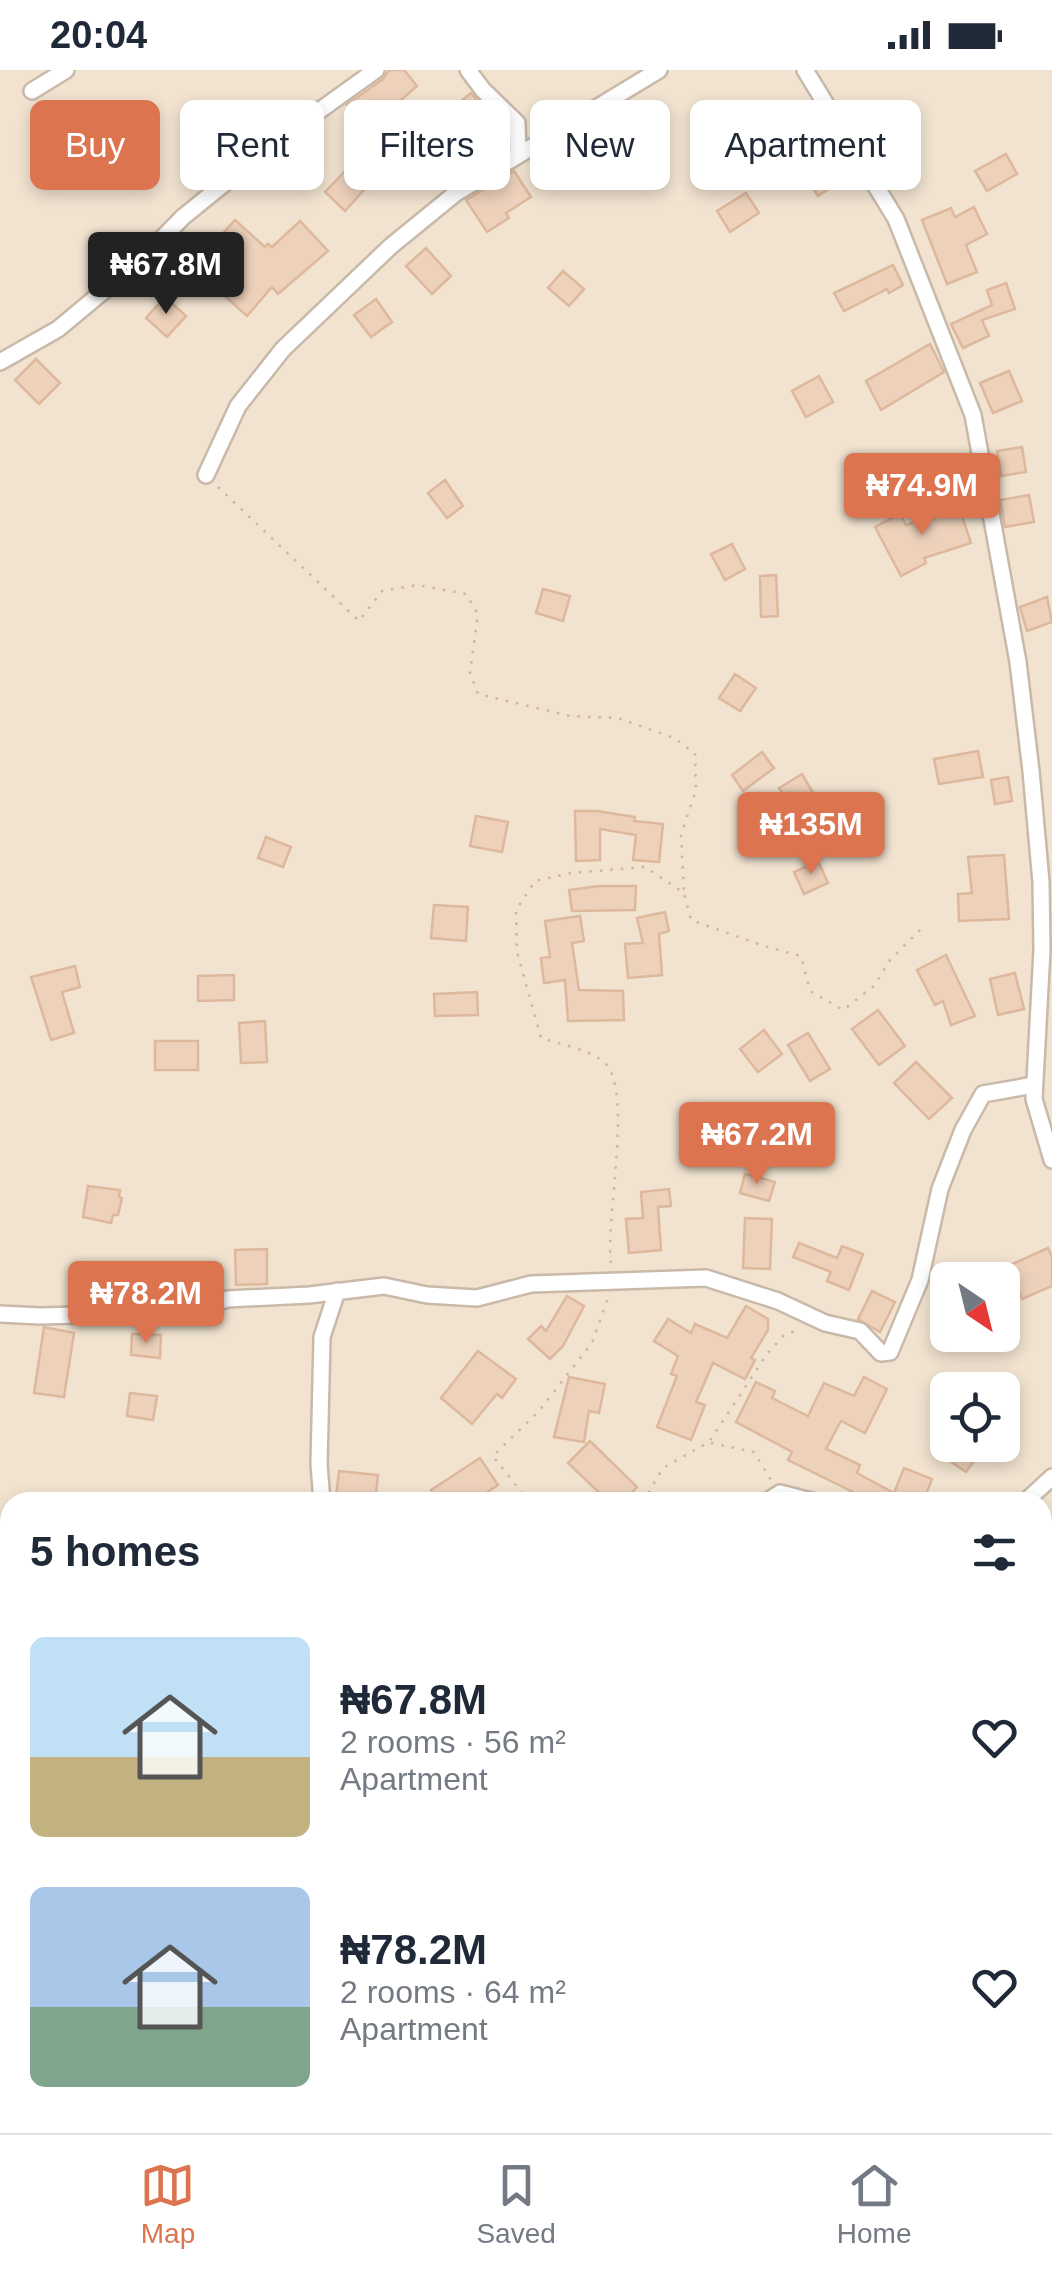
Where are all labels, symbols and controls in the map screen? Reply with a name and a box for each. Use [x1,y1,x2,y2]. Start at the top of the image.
text: 20:04 [50,14,147,56]
chip: Buy [30,100,160,190]
chip: Rent [180,100,324,190]
chip: Filters [344,100,510,190]
chip: New [530,100,670,190]
chip: Apartment [690,100,921,190]
pin: ₦67.8M [85,232,247,317]
text: ₦67.8M [110,246,222,282]
pin: ₦74.9M [841,453,1003,538]
text: ₦74.9M [866,467,978,503]
pin: ₦135M [741,792,881,877]
text: ₦135M [759,806,863,842]
pin: ₦67.2M [676,1102,838,1187]
text: ₦67.2M [701,1116,813,1152]
pin: ₦78.2M [65,1261,227,1346]
north arrow [930,1262,1020,1352]
map controls [930,1262,1020,1462]
text: ₦78.2M [90,1275,202,1311]
button: locate [930,1372,1020,1462]
icon: filters [967,1525,1022,1580]
text: 5 homes [30,1528,200,1575]
text: ₦67.8M [340,1676,487,1723]
icon: home [110,1677,230,1797]
icon: heart [967,1710,1022,1765]
text: 2 rooms · 56 m² [340,1724,566,1760]
text: Apartment [340,1761,488,1797]
text: ₦78.2M [340,1926,487,1973]
icon: home [110,1927,230,2047]
icon: heart [967,1960,1022,2015]
text: 2 rooms · 64 m² [340,1974,566,2010]
text: Apartment [340,2011,488,2047]
tab: Map [140,2158,195,2250]
tab: Saved [476,2158,556,2250]
tab: Home [837,2158,911,2250]

